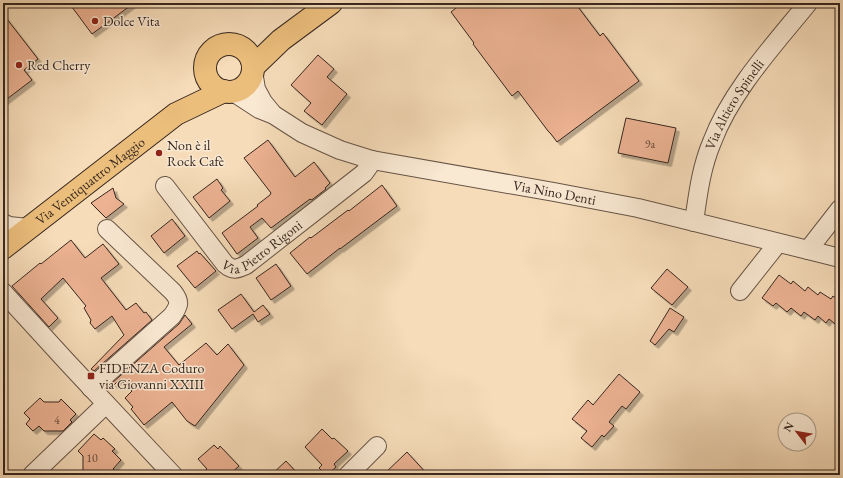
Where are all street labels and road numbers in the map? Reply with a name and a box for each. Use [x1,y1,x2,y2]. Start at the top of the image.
street label: Via Altiero Spinelli [701,55,768,152]
street label: Via Ventiquattro Maggio [32,133,148,229]
street label: Via Nino Denti [512,176,598,209]
street label: Via Pietro Rigoni [218,215,306,278]

